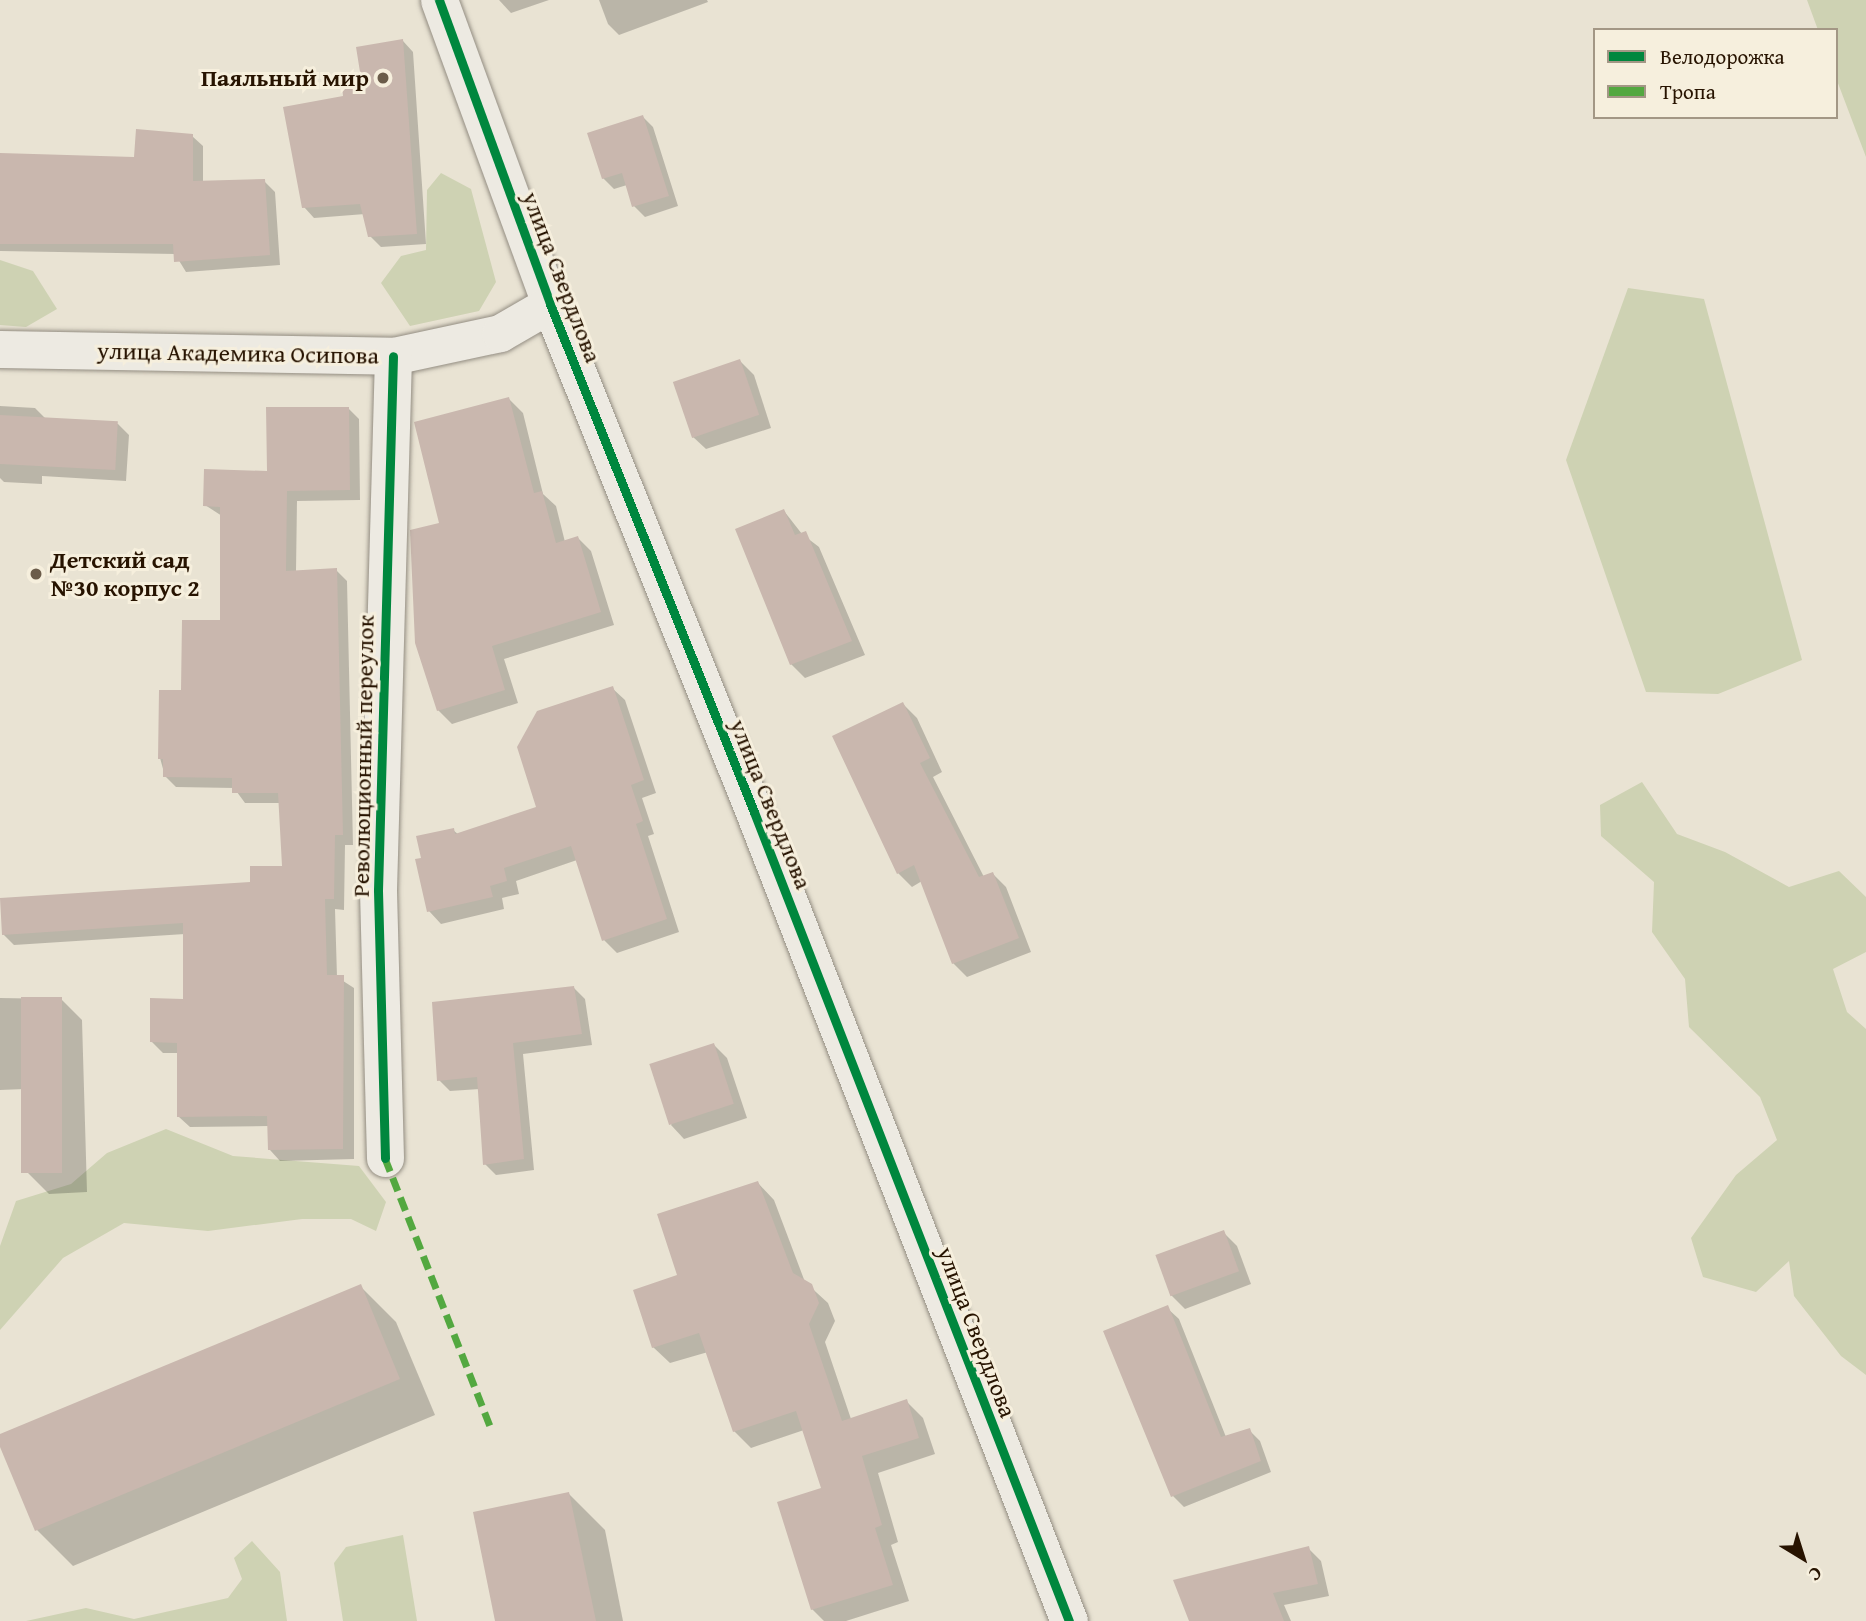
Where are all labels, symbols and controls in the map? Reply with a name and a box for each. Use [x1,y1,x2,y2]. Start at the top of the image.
legend [1593,28,1838,119]
text: Велодорожка [1660,41,1785,72]
place label: Паяльный мир [201,64,369,92]
marker: Паяльный мир [375,70,391,86]
text: Тропа [1660,76,1716,107]
street label: улица Свердлова [516,188,608,366]
street label: улица Академика Осипова [97,336,379,370]
place label: Детский сад №30 корпус 2 [50,546,200,602]
marker: Детский сад №30 корпус 2 [28,566,44,582]
street label: Революционный переулок [346,615,380,897]
street label: улица Свердлова [724,715,818,893]
street label: улица Свердлова [931,1243,1023,1421]
north arrow [1768,1523,1838,1593]
text: С [1803,1560,1829,1589]

